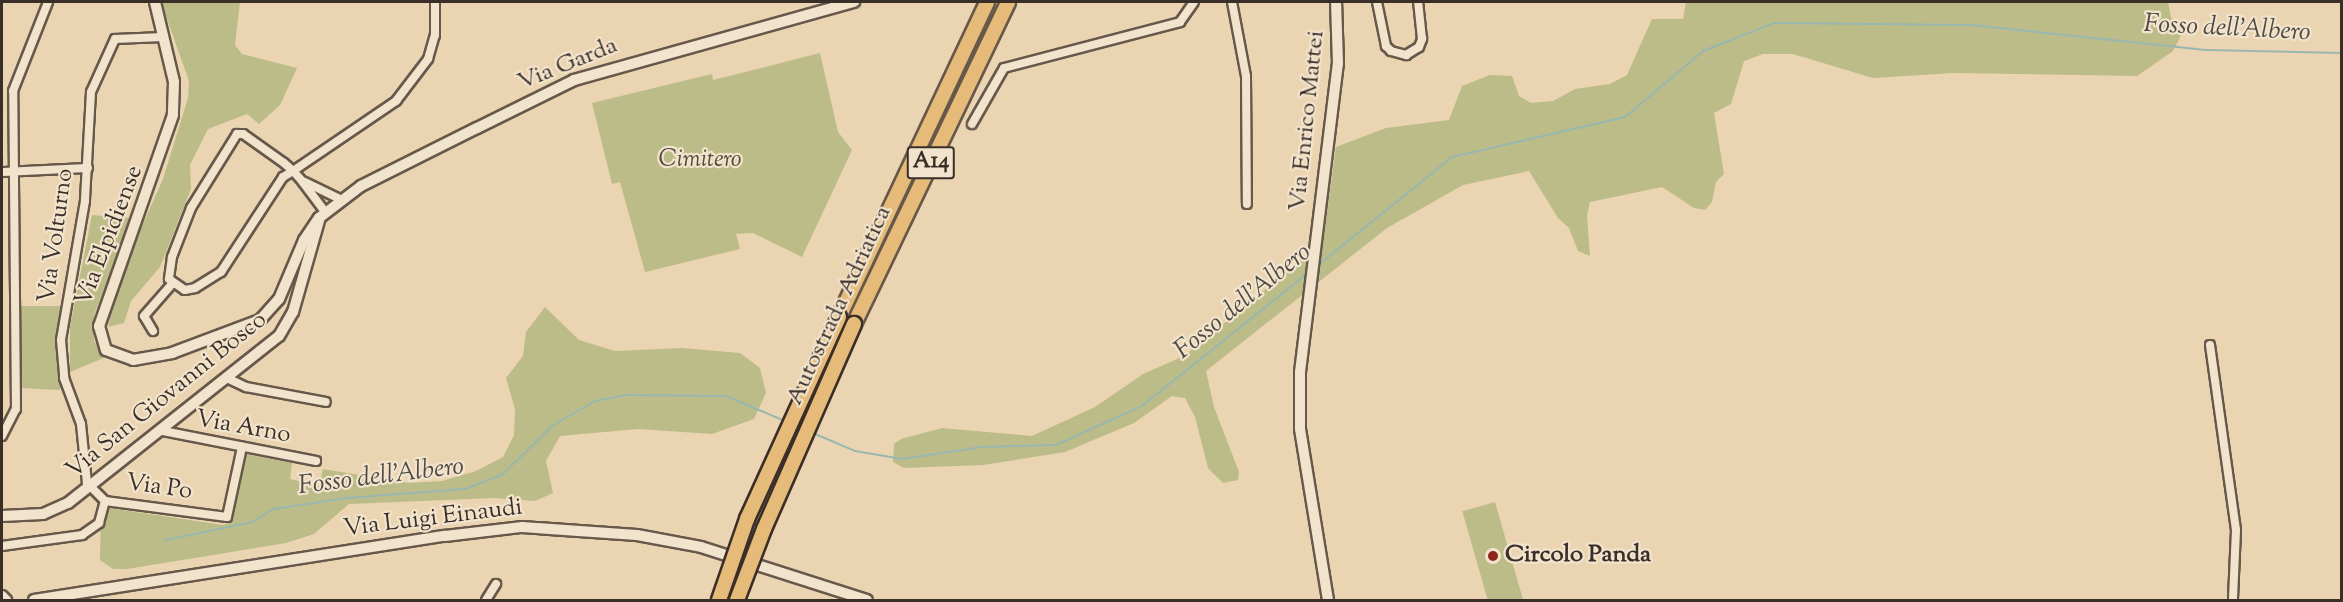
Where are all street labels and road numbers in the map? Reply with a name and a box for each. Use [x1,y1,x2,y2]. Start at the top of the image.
street label: Via Enrico Mattei [1284,29,1332,213]
street label: Via Garda [514,32,622,98]
road number: A14 [906,144,956,182]
street label: Via Elpidiense [70,162,150,310]
street label: Via Volturno [33,167,81,305]
street label: Autostrada Adriatica [781,202,899,410]
street label: Via San Giovanni Bosco [61,306,273,486]
street label: Via Arno [193,405,293,451]
street label: Via Po [124,469,194,507]
street label: Via Luigi Einaudi [342,494,524,544]

